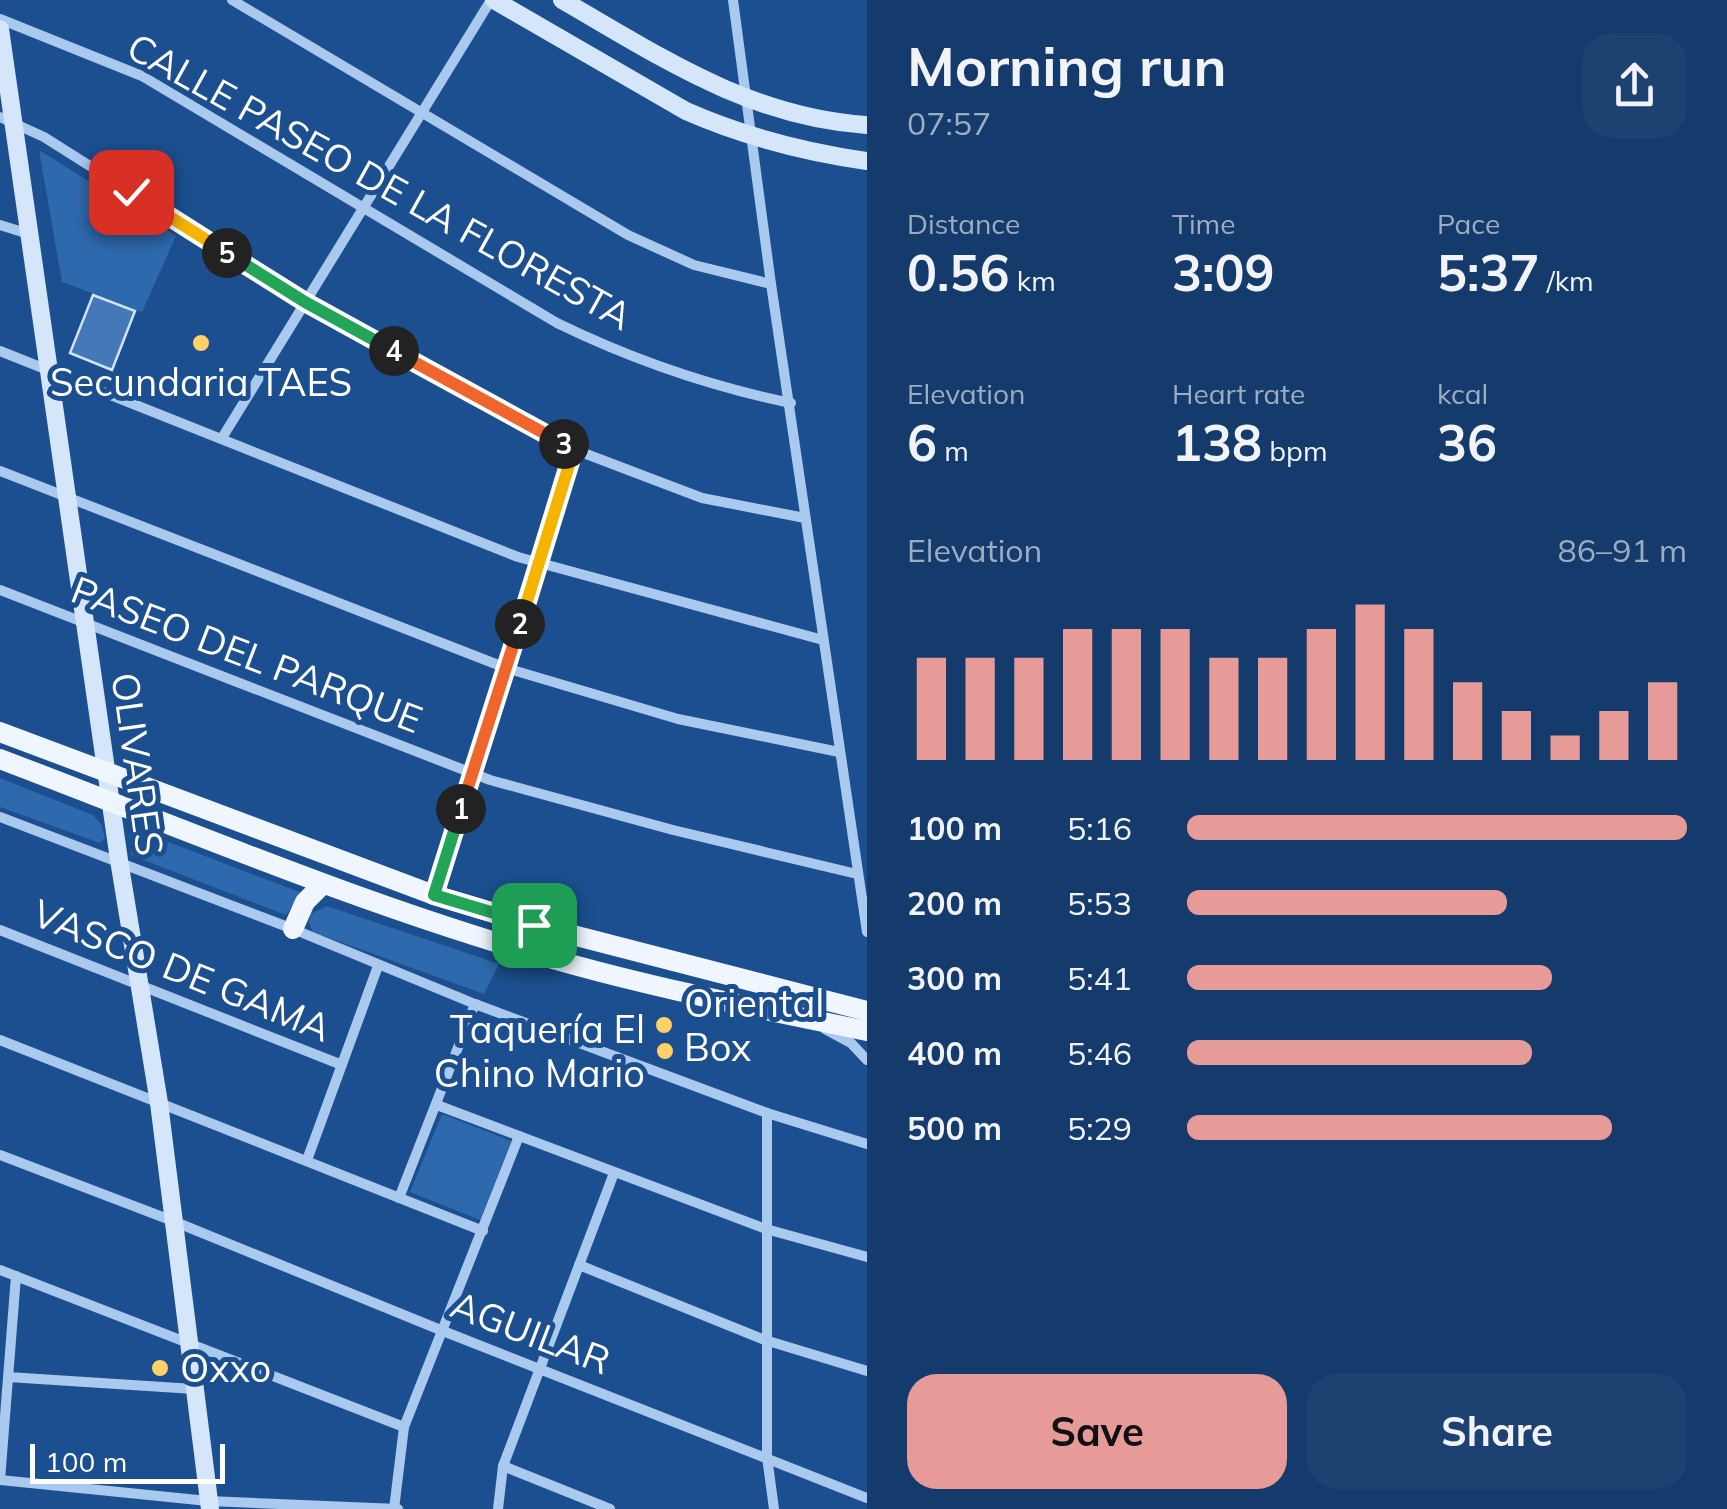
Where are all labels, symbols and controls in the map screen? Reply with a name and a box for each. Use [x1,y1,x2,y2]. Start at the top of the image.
street label: CALLE PASEO DE LA FLORESTA [119,22,641,340]
text: Morning run [907,31,1227,100]
button: share [1582,33,1687,138]
text: 07:57 [907,103,991,143]
pin [89,150,174,235]
icon: check [104,165,159,220]
text: Distance [907,206,1020,241]
text: Time [1172,206,1235,241]
text: Pace [1437,206,1500,241]
pin: 5 [202,228,252,278]
text: 5 [219,235,235,270]
text: 0.56 [907,241,1009,304]
text: 3:09 [1172,241,1274,304]
text: 5:37 [1437,241,1539,304]
text: km [1009,263,1056,298]
text: /km [1539,263,1594,298]
pin: 4 [369,326,419,376]
marker: Secundaria TAES [190,332,212,354]
text: 4 [386,333,402,368]
place label: Secundaria TAES [50,358,352,406]
text: Elevation [907,376,1025,411]
text: Heart rate [1172,376,1305,411]
text: kcal [1437,376,1488,411]
text: 6 [907,411,937,474]
text: 138 [1172,411,1262,474]
text: 36 [1437,411,1497,474]
pin: 3 [539,419,589,469]
text: 3 [556,426,572,461]
text: m [937,433,969,468]
text: bpm [1262,433,1328,468]
text: Elevation [907,530,1042,570]
text: 86–91 m [1558,530,1687,570]
street label: PASEO DEL PARQUE [65,565,429,743]
pin: 2 [495,599,545,649]
text: 2 [512,606,528,641]
street label: OLIVARES [101,669,175,859]
pin: 1 [436,784,486,834]
text: 1 [453,791,469,826]
text: 100 m [907,808,1002,848]
text: 5:16 [1067,808,1132,848]
pin [492,883,577,968]
text: 200 m [907,883,1002,923]
text: 5:53 [1067,883,1132,923]
street label: VASCO DE GAMA [26,888,338,1052]
icon: arrive [507,898,562,953]
text: 300 m [907,958,1002,998]
text: 5:41 [1067,958,1132,998]
place label: Oriental Box [684,979,824,1071]
place label: Taquería El Chino Mario [434,1005,645,1097]
marker: Oriental Box [653,1014,675,1036]
text: 400 m [907,1033,1002,1073]
text: 5:46 [1067,1033,1132,1073]
marker: Taquería El Chino Mario [654,1040,676,1062]
text: 500 m [907,1108,1002,1148]
text: 5:29 [1067,1108,1132,1148]
street label: AGUILAR [444,1280,618,1384]
place label: Oxxo [180,1344,271,1392]
marker: Oxxo [149,1357,171,1379]
button: Save [907,1374,1287,1489]
button: Share [1307,1374,1687,1489]
scale bar [30,1439,225,1484]
text: 100 m [45,1444,127,1479]

